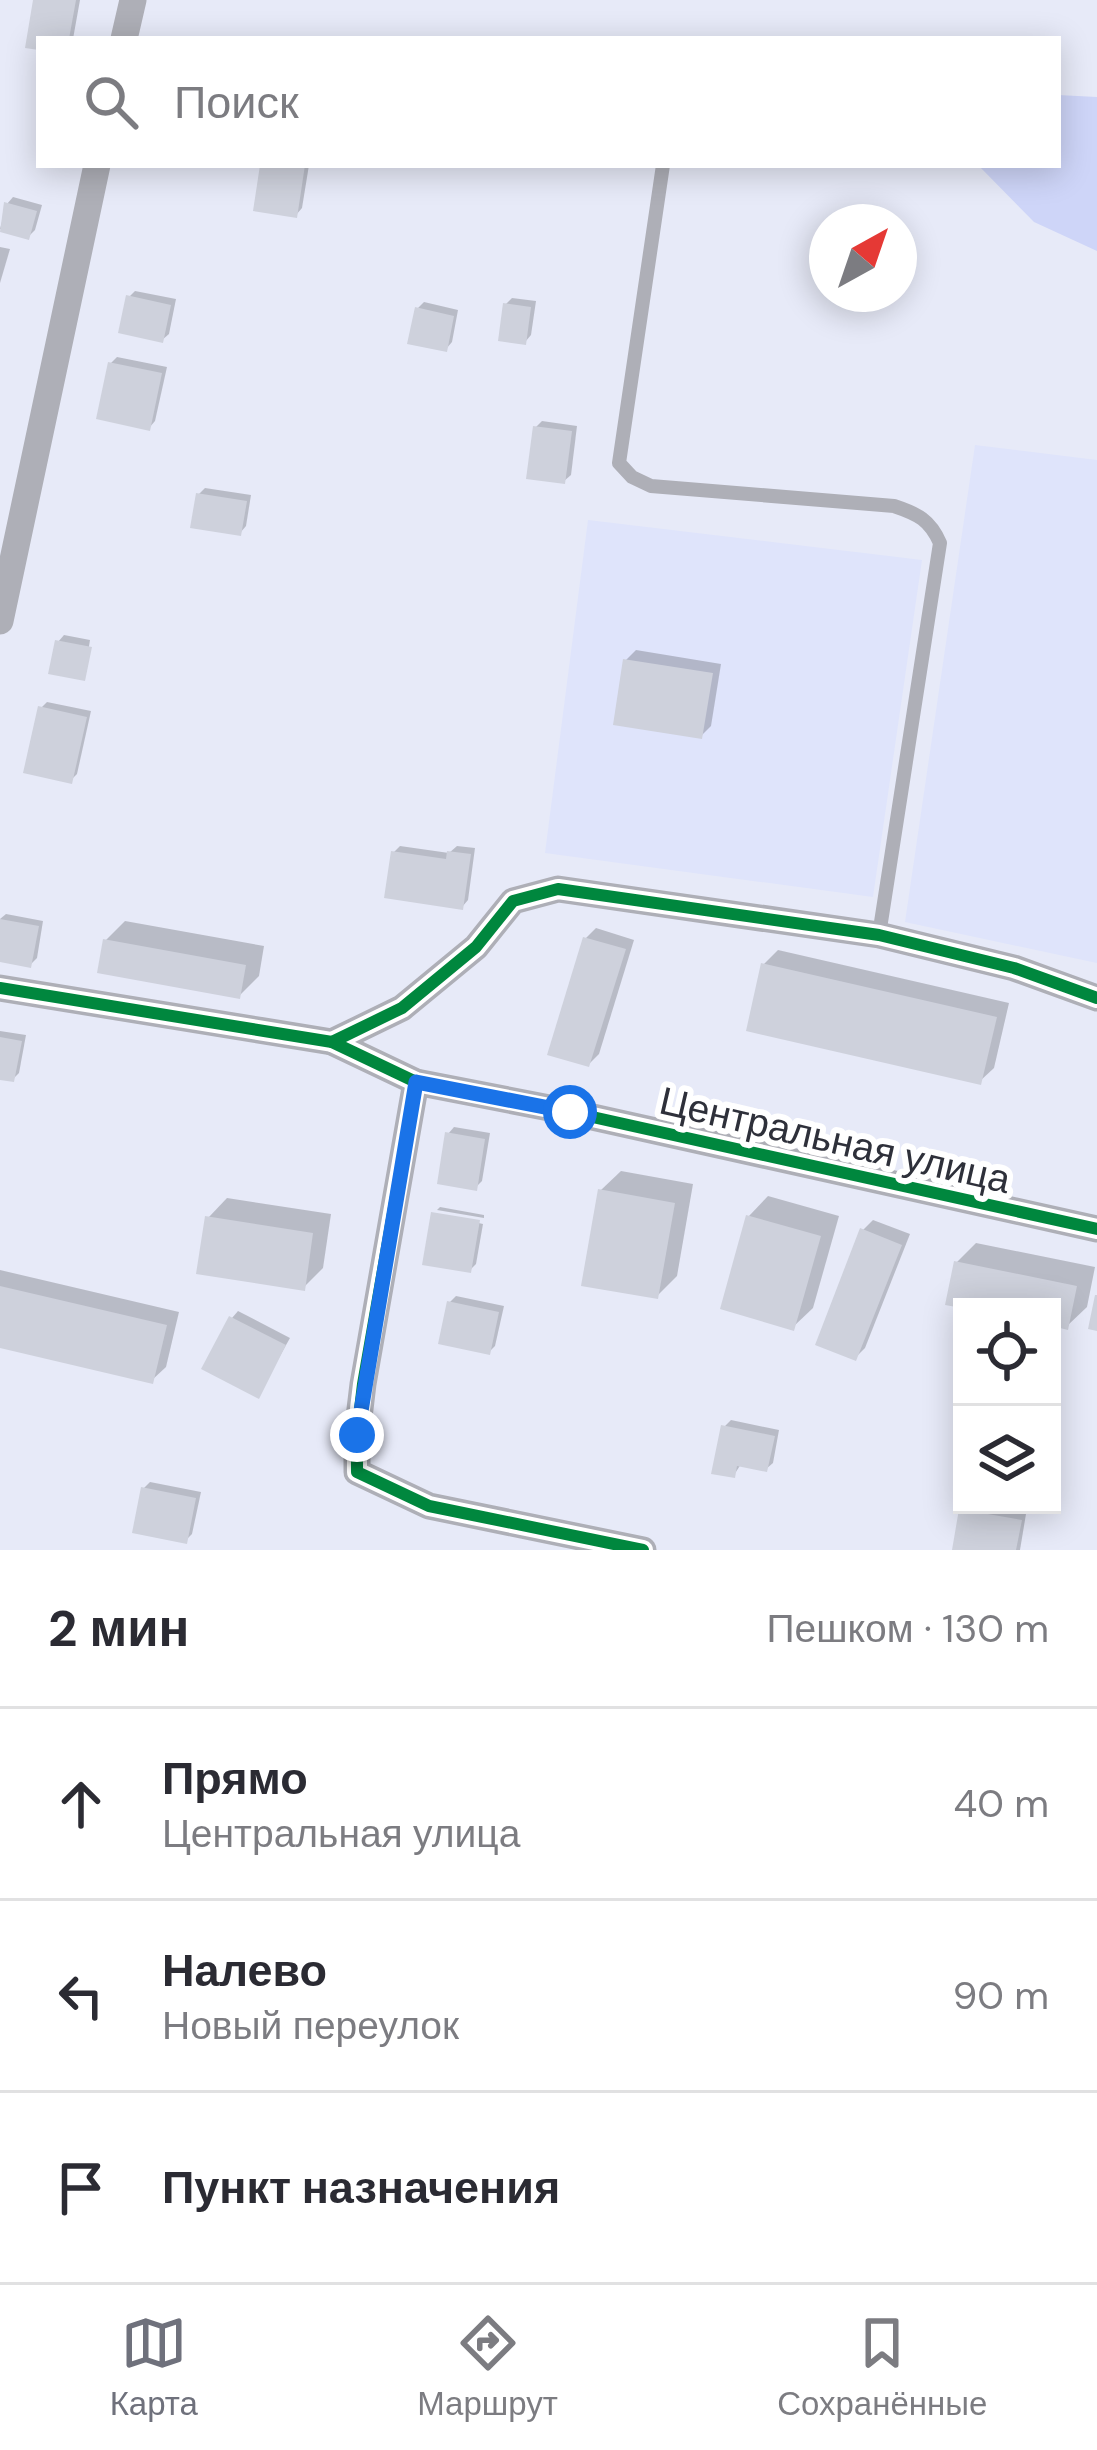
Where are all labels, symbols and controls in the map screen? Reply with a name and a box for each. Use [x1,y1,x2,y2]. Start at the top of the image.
search box [36,36,1061,168]
icon: search [78,69,144,135]
text: Поиск [174,73,299,132]
north arrow [809,204,917,312]
street label: Центральная улица [655,1075,1016,1205]
route start [543,1085,597,1139]
map controls [953,1298,1061,1514]
button: locate [953,1298,1061,1406]
button: layers [953,1406,1061,1514]
route end [330,1408,384,1462]
text: 2 мин [48,1595,189,1662]
text: Пешком · 130 m [767,1603,1049,1654]
text: Прямо [162,1749,308,1808]
icon: ahead [48,1771,114,1837]
text: 40 m [954,1778,1049,1829]
text: Центральная улица [162,1808,520,1859]
text: Налево [162,1941,327,2000]
icon: left [48,1963,114,2029]
text: 90 m [953,1970,1049,2021]
text: Новый переулок [162,2000,459,2051]
icon: arrive [48,2155,114,2221]
text: Пункт назначения [162,2158,560,2217]
tab: Карта [110,2310,198,2425]
tab: Маршрут [417,2310,558,2425]
tab: Сохранённые [777,2310,987,2425]

